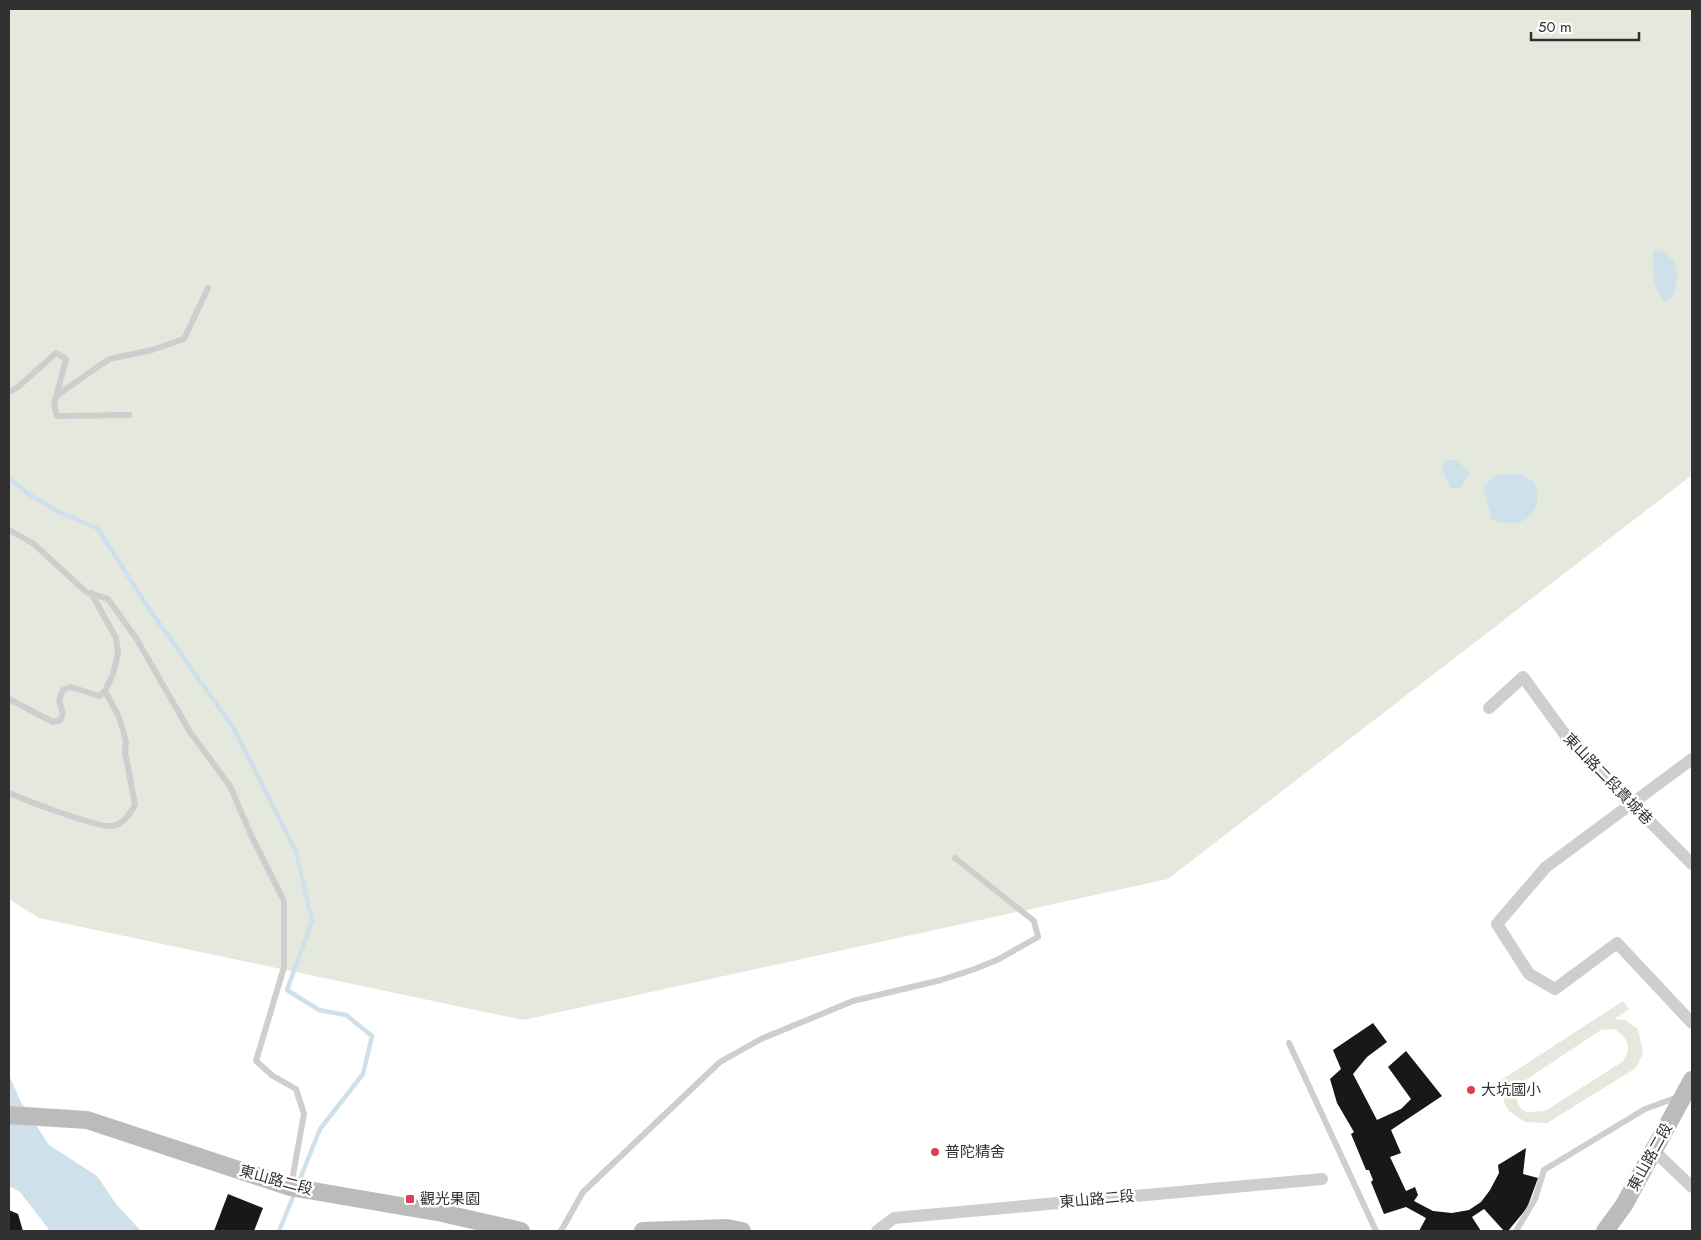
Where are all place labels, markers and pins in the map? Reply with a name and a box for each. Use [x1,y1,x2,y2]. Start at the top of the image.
place label: 大坑國小 [1481,1079,1541,1101]
marker: 大坑國小 [1465,1084,1477,1096]
place label: 普陀精舍 [945,1141,1005,1163]
marker: 普陀精舍 [929,1146,941,1158]
place label: 觀光果園 [420,1188,480,1210]
marker: 觀光果園 [404,1193,416,1205]

